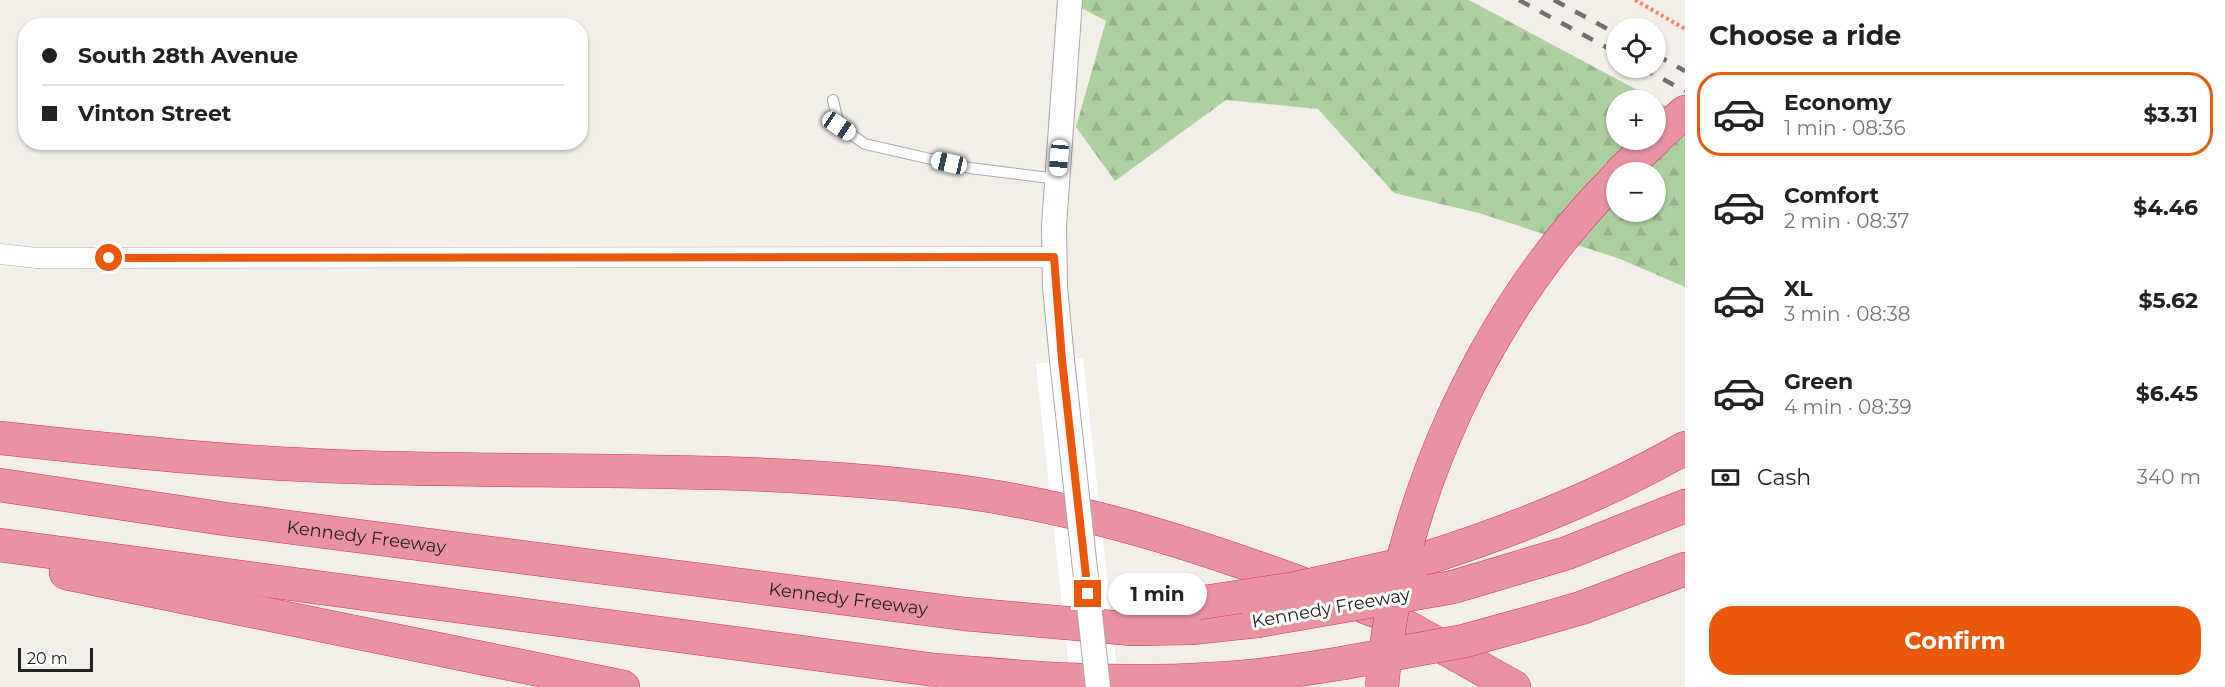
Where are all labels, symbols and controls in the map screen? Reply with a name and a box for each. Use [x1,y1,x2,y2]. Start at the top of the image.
map controls [1606,18,1666,222]
button: locate [1606,18,1666,78]
text: Choose a ride [1709,19,1901,52]
text: South 28th Avenue [78,42,298,69]
icon: car [1712,87,1766,141]
text: Economy [1784,89,1892,116]
button: + [1606,90,1666,150]
text: Vinton Street [78,100,231,127]
text: $3.31 [2143,101,2198,128]
car [819,108,859,144]
text: 1 min · 08:36 [1784,116,1906,140]
car [1048,139,1070,177]
car [929,150,969,176]
button: − [1606,162,1666,222]
icon: car [1712,180,1766,234]
text: Comfort [1784,182,1879,209]
text: $4.46 [2133,194,2198,221]
text: 2 min · 08:37 [1784,209,1909,233]
route start [95,244,122,271]
icon: car [1712,273,1766,327]
text: XL [1784,275,1813,302]
text: $5.62 [2138,287,2198,314]
text: 3 min · 08:38 [1784,302,1910,326]
icon: car [1712,366,1766,420]
text: Green [1784,368,1853,395]
text: $6.45 [2136,380,2198,407]
text: 4 min · 08:39 [1784,395,1912,419]
icon: cash [1709,461,1742,494]
text: Cash [1757,464,1811,491]
text: 340 m [2137,465,2201,489]
street label: Kennedy Freeway [285,516,447,558]
callout: 1 min [1109,573,1208,615]
street label: Kennedy Freeway [767,578,930,620]
route end [1074,580,1101,607]
text: 1 min [1130,582,1185,606]
street label: Kennedy Freeway [1250,583,1412,633]
button: Confirm [1709,606,2201,675]
scale bar [18,645,93,672]
text: 20 m [27,649,68,668]

